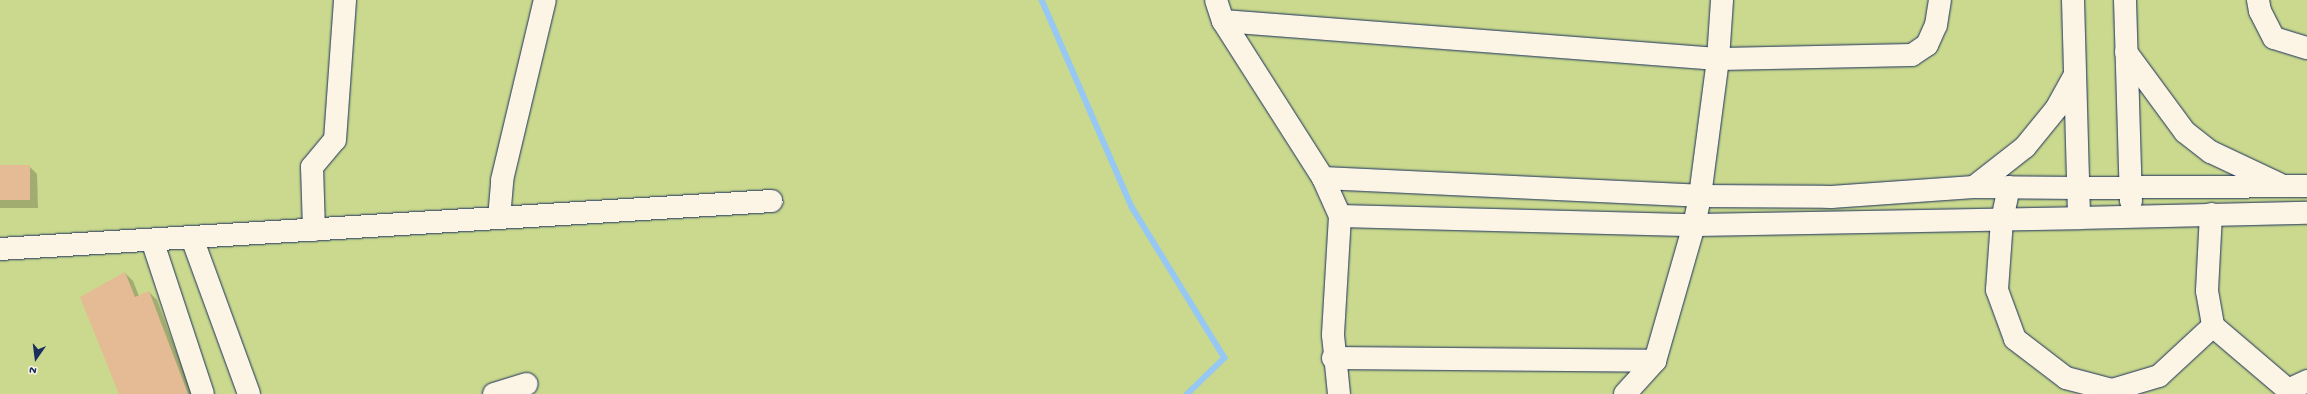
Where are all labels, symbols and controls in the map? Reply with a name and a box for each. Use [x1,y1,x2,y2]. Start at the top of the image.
north arrow [16,338,56,378]
text: N [28,363,38,376]

